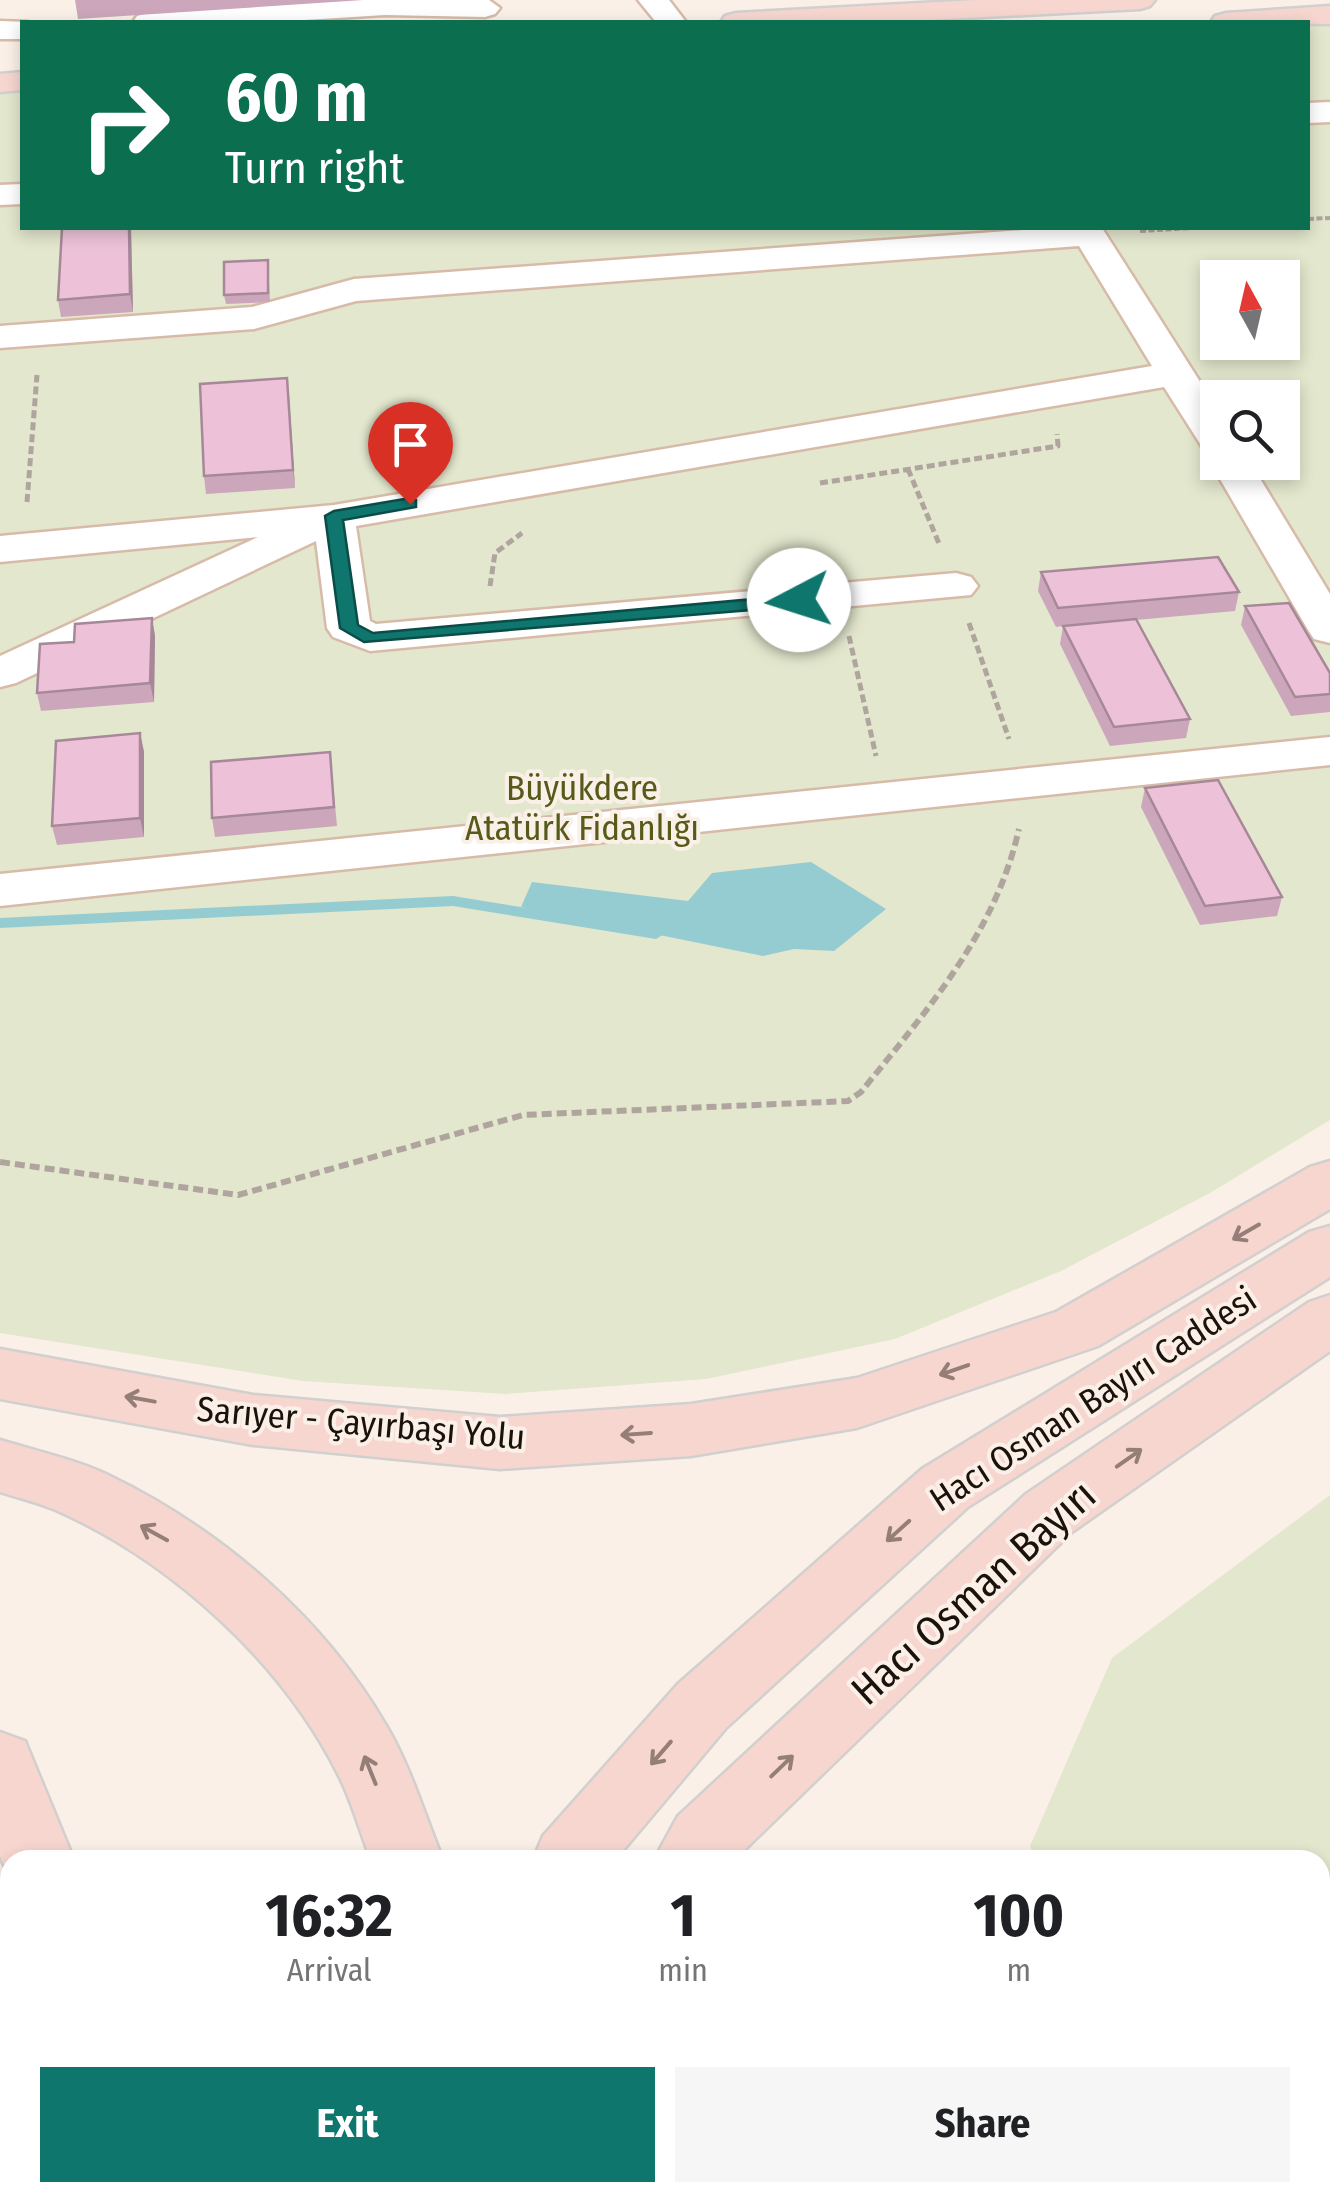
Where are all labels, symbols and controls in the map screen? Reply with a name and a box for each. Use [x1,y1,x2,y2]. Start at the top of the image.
text: 60 m [225,56,368,140]
icon: right [60,60,190,190]
text: Turn right [225,141,404,195]
north arrow [1200,260,1300,360]
map controls [1200,260,1300,480]
button: search [1200,380,1300,480]
pin [368,402,453,505]
icon: arrive [383,417,438,472]
position arrow [747,548,851,652]
park label: Büyükdere Atatürk Fidanlığı [465,767,699,849]
one-way arrow [1232,1222,1261,1242]
street label: Hacı Osman Bayırı Caddesi [922,1278,1264,1520]
one-way arrow [938,1363,970,1381]
street label: Sarıyer - Çayırbaşı Yolu [195,1388,527,1458]
one-way arrow [124,1389,156,1408]
one-way arrow [621,1425,653,1444]
one-way arrow [1115,1448,1143,1469]
street label: Hacı Osman Bayırı [841,1470,1106,1715]
one-way arrow [886,1519,911,1542]
one-way arrow [140,1522,169,1542]
one-way arrow [650,1740,673,1765]
one-way arrow [770,1754,794,1778]
one-way arrow [360,1755,378,1785]
text: 16:32 [266,1880,393,1952]
text: 1 [670,1880,696,1952]
text: 100 [973,1880,1064,1952]
text: Arrival [287,1951,372,1989]
text: min [658,1951,708,1989]
text: m [1007,1951,1031,1989]
button: Exit [40,2067,655,2182]
button: Share [675,2067,1290,2182]

